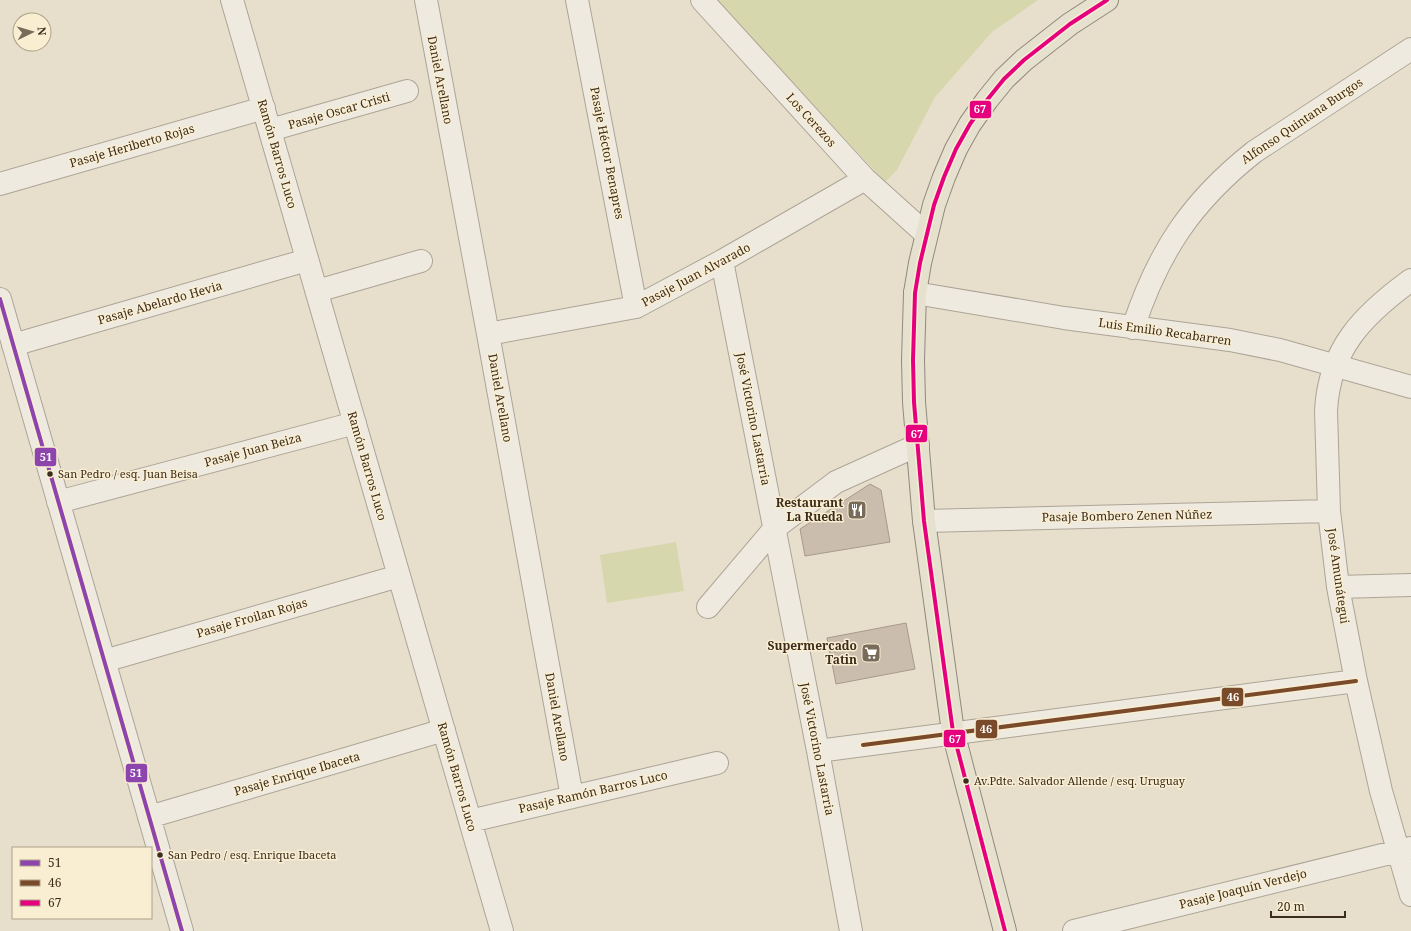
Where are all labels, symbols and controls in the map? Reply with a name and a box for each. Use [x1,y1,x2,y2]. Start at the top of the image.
north arrow [12,12,52,52]
text: N [35,26,50,36]
street label: Daniel Arellano [424,34,457,126]
street label: Alfonso Quintana Burgos [1238,73,1366,168]
street label: Pasaje Héctor Benapres [586,85,629,221]
street label: Pasaje Oscar Cristi [286,88,392,133]
street label: Los Cerezos [783,89,840,150]
street label: Ramón Barros Luco [254,97,301,211]
line badge: 67 [969,100,992,119]
text: 67 [974,101,986,116]
street label: Pasaje Heriberto Rojas [68,120,196,171]
street label: Pasaje Juan Alvarado [638,239,753,311]
street label: Pasaje Abelardo Hevia [96,277,224,328]
street label: Luis Emilio Recabarren [1097,314,1233,349]
street label: José Victorino Lastarria [732,350,775,487]
street label: Daniel Arellano [484,352,517,444]
street label: Ramón Barros Luco [344,409,391,523]
line badge: 67 [905,424,928,443]
text: 67 [911,426,923,441]
street label: Pasaje Juan Beiza [202,428,304,471]
line badge: 51 [34,447,57,467]
text: 51 [40,449,52,464]
place label: San Pedro / esq. Juan Beisa [58,466,198,481]
marker: San Pedro / esq. Juan Beisa [45,469,55,479]
place label: Restaurant La Rueda [776,494,843,525]
restaurant icon: Restaurant La Rueda [846,499,868,521]
street label: Pasaje Bombero Zenen Núñez [1042,506,1212,525]
street label: José Amunátegui [1323,526,1354,625]
street label: Pasaje Froilan Rojas [194,594,309,642]
place label: Supermercado Tatin [768,637,857,668]
supermarket icon: Supermercado Tatin [860,642,882,664]
street label: Daniel Arellano [541,671,574,763]
street label: José Victorino Lastarria [796,680,839,817]
line badge: 46 [1221,687,1244,707]
text: 46 [1227,689,1239,704]
line badge: 46 [975,719,998,739]
street label: Ramón Barros Luco [434,720,481,834]
text: 46 [980,721,992,736]
line badge: 67 [943,729,966,748]
text: 67 [949,731,961,746]
street label: Pasaje Enrique Ibaceta [232,747,362,800]
line badge: 51 [125,763,148,783]
text: 51 [130,765,142,780]
street label: Pasaje Ramón Barros Luco [517,766,669,817]
place label: Av.Pdte. Salvador Allende / esq. Uruguay [974,773,1186,788]
marker: Av.Pdte. Salvador Allende / esq. Uruguay [961,776,971,786]
legend [12,847,152,919]
place label: San Pedro / esq. Enrique Ibaceta [168,847,337,862]
marker: San Pedro / esq. Enrique Ibaceta [155,850,165,860]
text: 51 [48,854,61,871]
street label: Pasaje Joaquín Verdejo [1177,864,1308,913]
text: 46 [48,874,62,891]
scale bar [1271,893,1345,919]
text: 67 [48,894,62,911]
text: 20 m [1277,898,1305,915]

